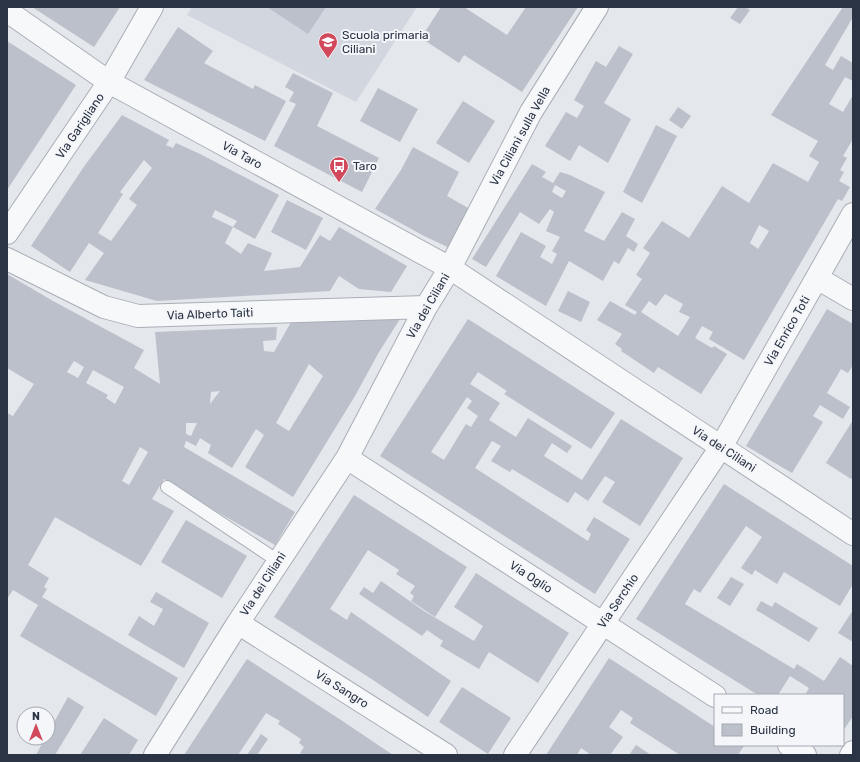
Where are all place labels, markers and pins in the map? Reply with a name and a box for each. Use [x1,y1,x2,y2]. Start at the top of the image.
place label: Scuola primaria Ciliani [342,28,429,56]
school or university icon: Scuola primaria Ciliani [317,31,339,59]
bus stop icon: Taro [328,155,350,183]
place label: Taro [353,159,377,173]

